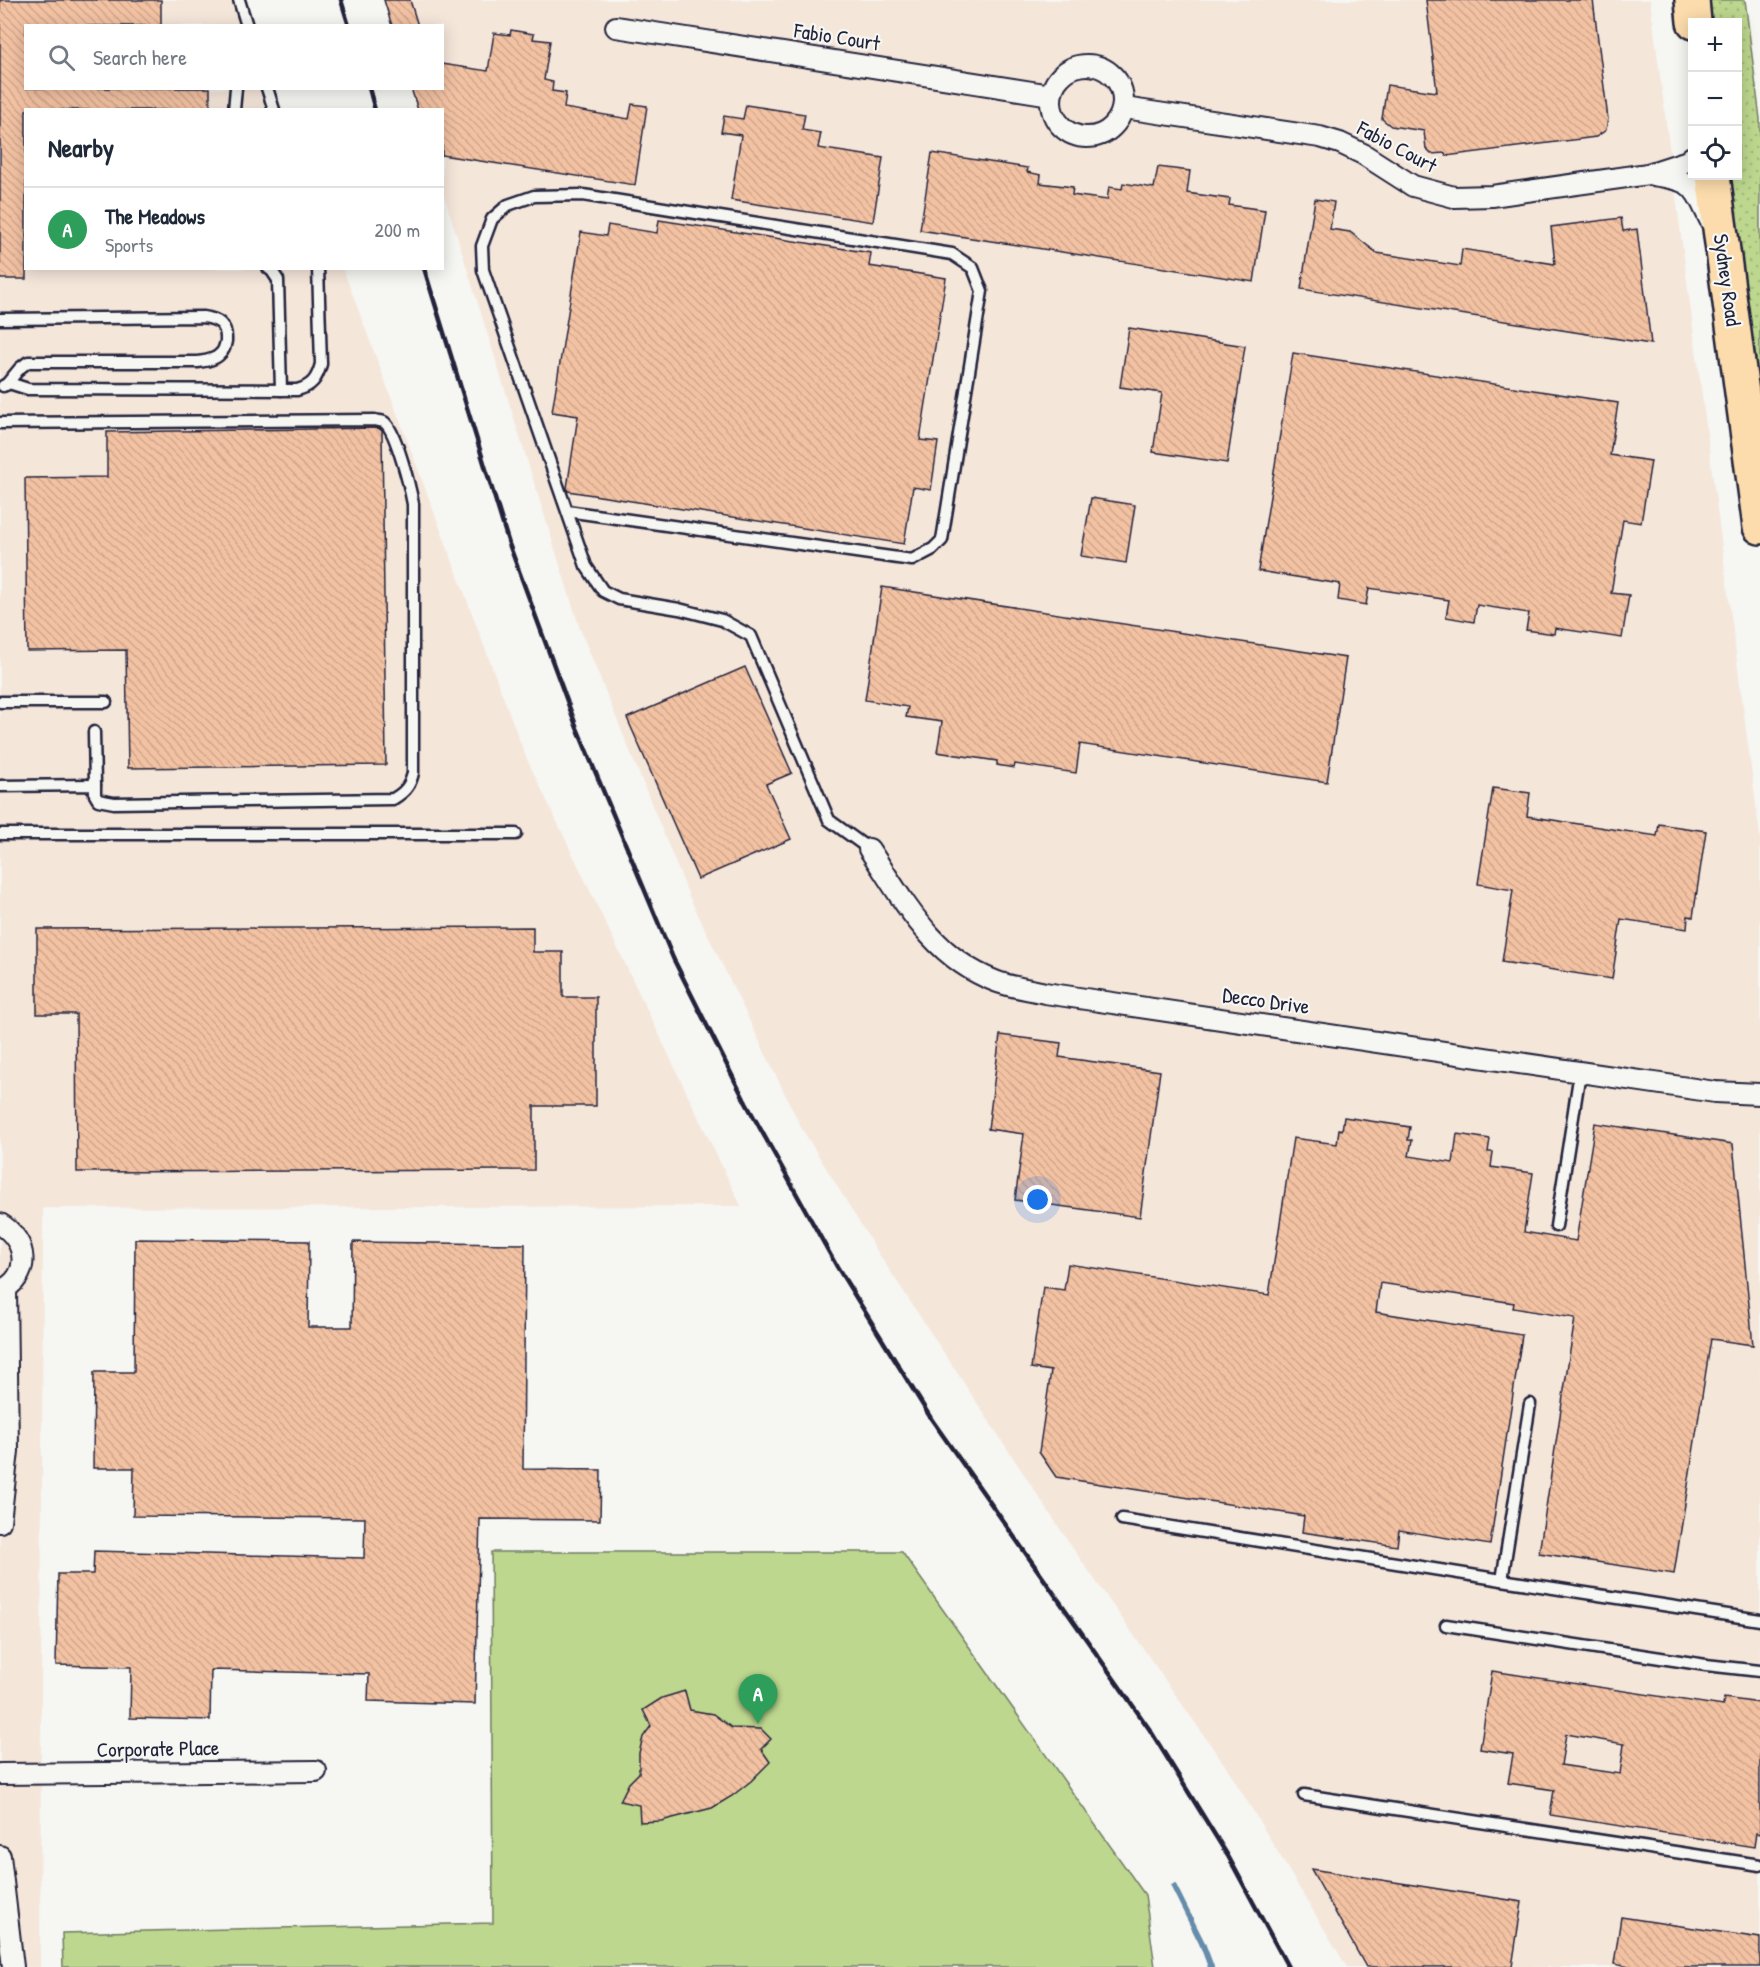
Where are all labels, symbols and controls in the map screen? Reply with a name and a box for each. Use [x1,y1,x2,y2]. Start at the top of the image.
street label: Fabio Court [791,15,883,58]
map controls [1688,18,1742,180]
button: + [1688,18,1742,72]
search box [24,24,444,90]
icon: search [45,41,78,74]
text: Search here [93,42,187,72]
button: − [1688,72,1742,126]
street label: Fabio Court [1351,113,1443,180]
button: locate [1688,126,1742,180]
text: Nearby [48,130,114,165]
text: The Meadows [105,201,205,231]
text: A [63,216,72,243]
text: 200 m [375,216,420,243]
text: Sports [105,231,153,258]
street label: Sydney Road [1707,232,1748,328]
street label: Decco Drive [1221,980,1311,1021]
your location [1023,1185,1052,1214]
pin: A [738,1674,777,1724]
street label: Corporate Place [96,1733,220,1764]

